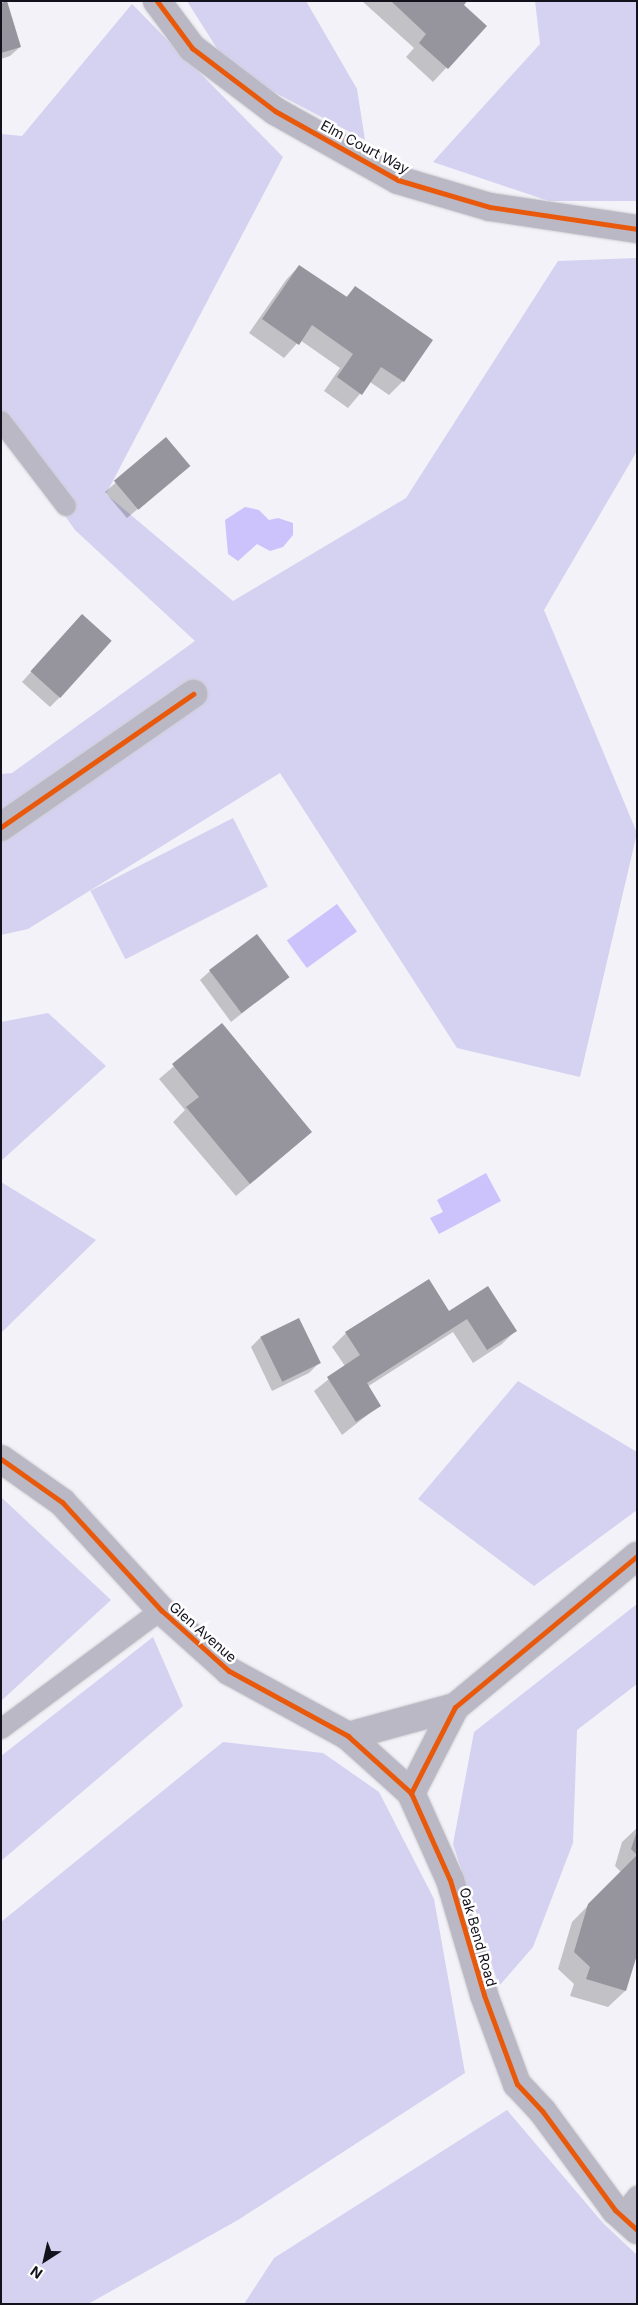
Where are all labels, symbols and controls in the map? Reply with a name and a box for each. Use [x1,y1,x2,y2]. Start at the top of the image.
street label: Elm Court Way [318,117,412,177]
street label: Glen Avenue [166,1598,240,1666]
street label: Oak Bend Road [456,1886,500,1988]
north arrow [20,2235,70,2285]
text: N [27,2263,45,2283]

